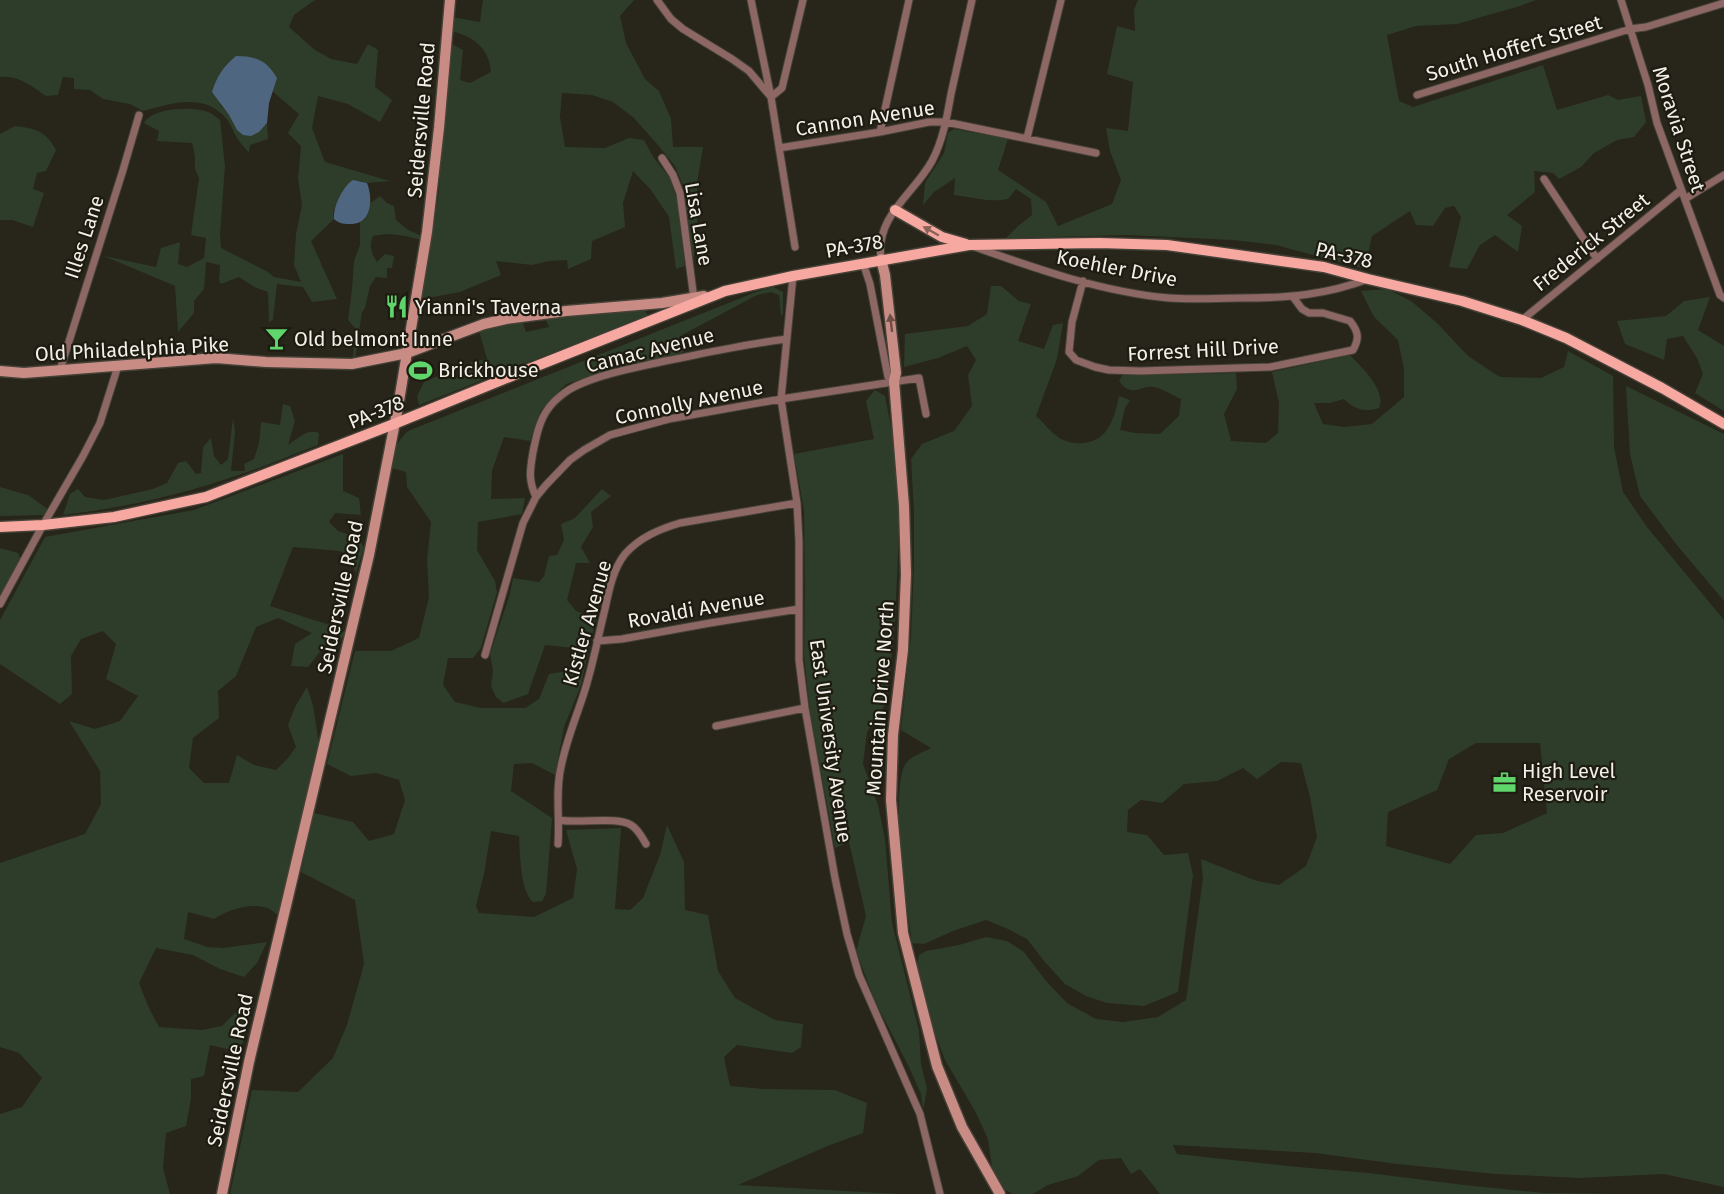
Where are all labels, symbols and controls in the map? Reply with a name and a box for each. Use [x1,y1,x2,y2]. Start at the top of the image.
street label: South Hoffert Street [1423,10,1605,86]
street label: Seidersville Road [402,41,440,199]
street label: Moravia Street [1647,63,1711,196]
street label: Cannon Avenue [794,95,936,141]
street label: Lisa Lane [680,180,718,268]
street label: Frederick Street [1528,187,1655,296]
street label: Illes Lane [59,192,109,282]
one-way arrow [923,225,939,236]
street label: PA-378 [823,229,885,263]
street label: PA-378 [1313,237,1375,273]
street label: Koehler Drive [1055,245,1179,291]
restaurant icon: Yianni's Taverna [384,294,410,320]
place label: Yianni's Taverna [415,295,561,319]
one-way arrow [886,314,896,333]
street label: Camac Avenue [583,322,717,378]
bar icon: Old belmont Inne [263,326,289,352]
place label: Old belmont Inne [294,327,453,351]
street label: Old Philadelphia Pike [34,332,230,366]
street label: Forrest Hill Drive [1127,334,1279,366]
sports icon: Brickhouse [407,357,433,383]
place label: Brickhouse [438,358,539,382]
street label: Connolly Avenue [613,375,765,429]
street label: PA-378 [345,390,407,434]
street label: Seidersville Road [312,518,368,676]
street label: Kistler Avenue [558,557,616,689]
street label: Rovaldi Avenue [626,585,766,633]
street label: Mountain Drive North [861,600,899,796]
street label: East University Avenue [805,638,857,844]
place label: High Level Reservoir [1522,759,1616,806]
office icon: High Level Reservoir [1491,769,1517,795]
street label: Seidersville Road [202,991,258,1149]

